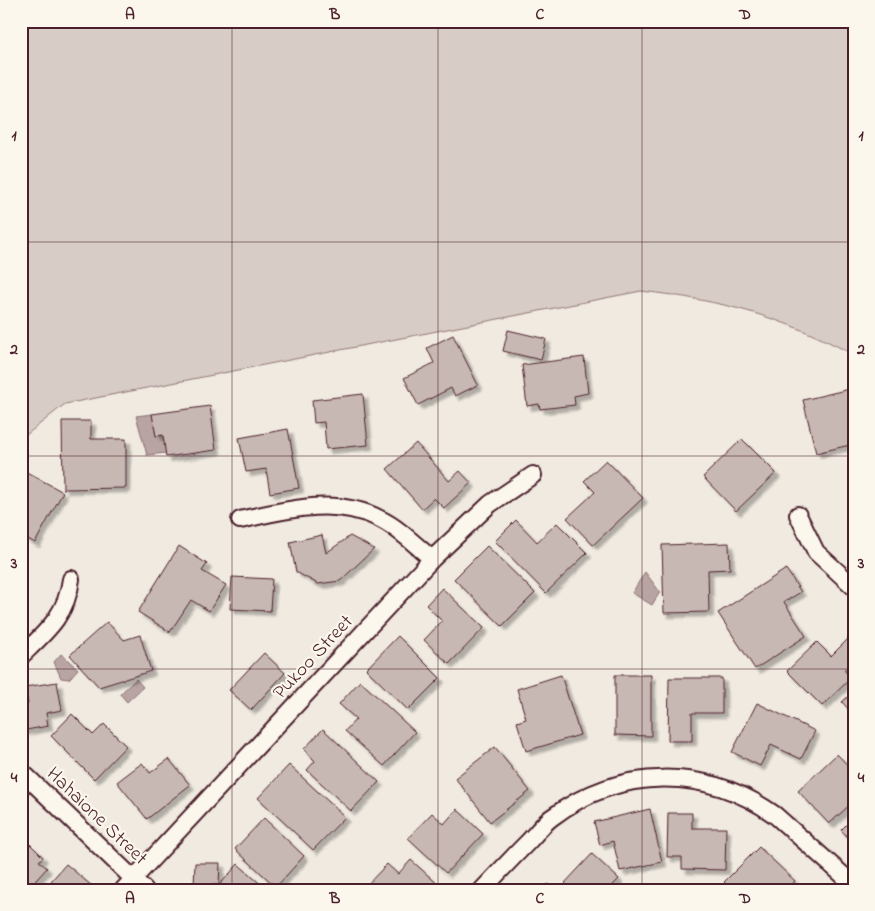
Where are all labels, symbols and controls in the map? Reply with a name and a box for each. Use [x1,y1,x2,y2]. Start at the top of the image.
text: A [125,3,135,27]
text: B [329,3,341,27]
text: C [536,3,545,27]
text: D [738,3,751,27]
text: 1 [11,124,17,148]
text: 1 [858,124,864,148]
text: 2 [9,338,18,362]
text: 2 [856,338,865,362]
text: 3 [10,552,18,576]
text: 3 [857,552,865,576]
street label: Pukoo Street [267,609,361,707]
street label: Hahaione Street [39,761,154,873]
text: 4 [10,766,18,790]
text: 4 [857,766,865,790]
text: A [125,887,135,911]
text: B [329,887,341,911]
text: C [536,887,545,911]
text: D [738,887,751,911]

